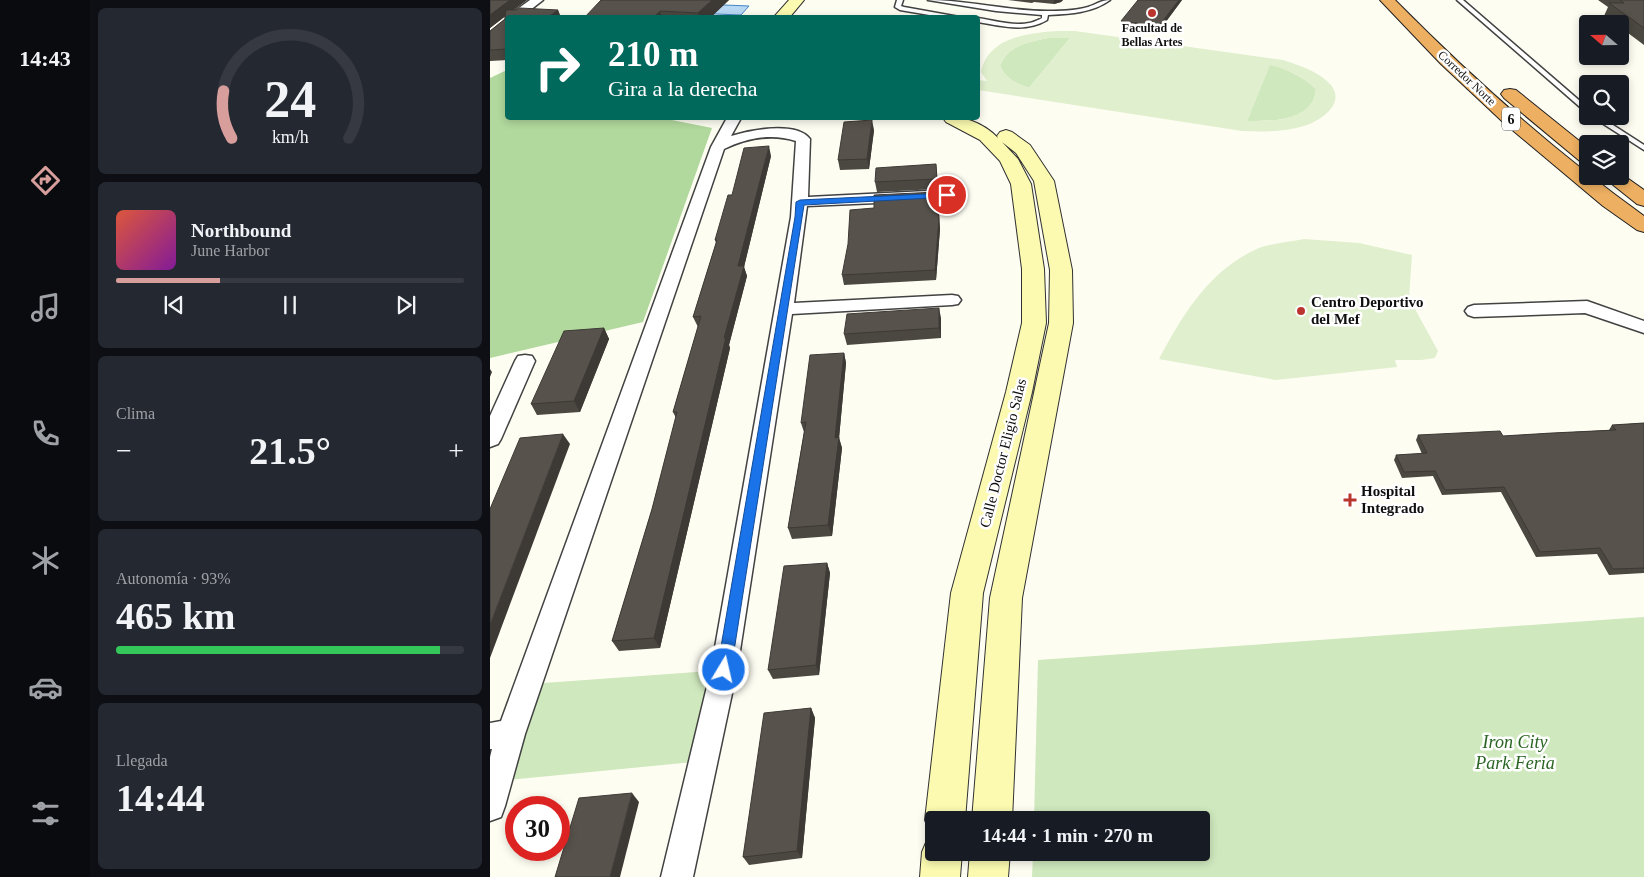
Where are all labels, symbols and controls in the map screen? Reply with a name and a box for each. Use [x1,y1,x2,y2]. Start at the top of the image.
marker: Facultad de Bellas Artes [1146,7,1158,19]
north arrow [1579,15,1629,65]
map controls [1579,15,1629,185]
place label: Facultad de Bellas Artes [1122,21,1183,49]
icon: right [525,35,590,100]
text: 210 m [608,35,698,74]
text: 14:43 [19,46,71,71]
street label: Corredor Norte [1435,48,1499,108]
text: 24 [264,71,316,128]
button: search [1579,75,1629,125]
text: Gira a la derecha [608,76,758,101]
road number: 6 [1502,108,1520,130]
text: km/h [272,127,308,147]
button: layers [1579,135,1629,185]
icon: directions [28,163,63,198]
pin [926,174,968,216]
icon: arrive [933,181,961,209]
text: Northbound [191,220,291,241]
text: June Harbor [191,242,270,259]
icon: music [28,290,63,325]
icon: previous [160,291,188,319]
icon: pause [276,291,304,319]
icon: next [392,291,420,319]
place label: Centro Deportivo del Mef [1311,294,1424,327]
marker: Centro Deportivo del Mef [1295,305,1307,317]
street label: Calle Doctor Eligio Salas [977,377,1029,529]
text: Clima [116,405,155,422]
icon: phone [28,416,63,451]
text: 21.5° [249,430,331,472]
text: − [116,435,132,466]
text: + [448,435,464,466]
place label: Hospital Integrado [1361,483,1424,516]
marker: Hospital Integrado [1343,493,1357,507]
icon: climate [28,543,63,578]
text: Autonomía · 93% [116,570,231,587]
text: 465 km [116,595,235,637]
position arrow [697,643,749,695]
icon: car [28,670,63,705]
park label: Iron City Park Feria [1474,732,1555,773]
text: Llegada [116,752,168,769]
text: 14:44 [116,777,205,819]
icon: filters [28,796,63,831]
speed limit sign: 30 [505,796,570,861]
text: 14:44 · 1 min · 270 m [982,825,1153,846]

